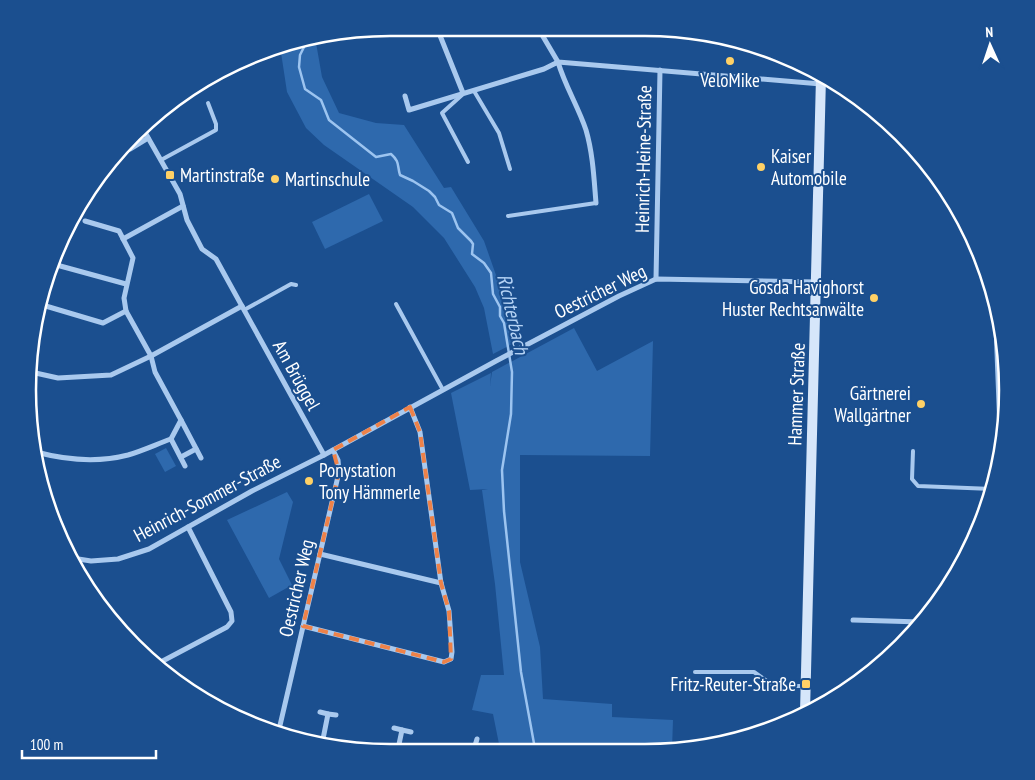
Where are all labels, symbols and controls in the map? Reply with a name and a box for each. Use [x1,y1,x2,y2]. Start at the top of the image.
north arrow [965,20,1015,70]
text: N [985,23,994,41]
marker: VeloMike [724,55,736,67]
place label: VeloMike [699,68,760,92]
street label: Heinrich-Heine-Straße [630,85,656,233]
place label: Kaiser Automobile [771,144,847,190]
marker: Kaiser Automobile [755,161,767,173]
place label: Martinstraße [180,163,265,187]
place label: Martinschule [285,167,370,191]
marker: Martinstraße [164,169,176,181]
marker: Martinschule [269,173,281,185]
street label: Oestricher Weg [550,258,650,324]
water label: Richterbach [491,271,535,358]
place label: Gosda Havighorst Huster Rechtsanwälte [722,275,865,321]
marker: Gosda Havighorst Huster Rechtsanwälte [868,292,880,304]
street label: Am Brüggel [268,336,326,415]
street label: Hammer Straße [782,342,810,446]
place label: Gärtnerei Wallgärtner [834,381,912,427]
marker: Gärtnerei Wallgärtner [915,398,927,410]
street label: Heinrich-Sommer-Straße [129,449,285,547]
place label: Ponystation Tony Hämmerle [319,458,421,504]
marker: Ponystation Tony Hämmerle [303,475,315,487]
street label: Oestricher Weg [273,537,319,639]
place label: Fritz-Reuter-Straße [670,672,796,696]
marker: Fritz-Reuter-Straße [800,678,812,690]
scale bar [22,728,156,760]
text: 100 m [30,735,63,754]

